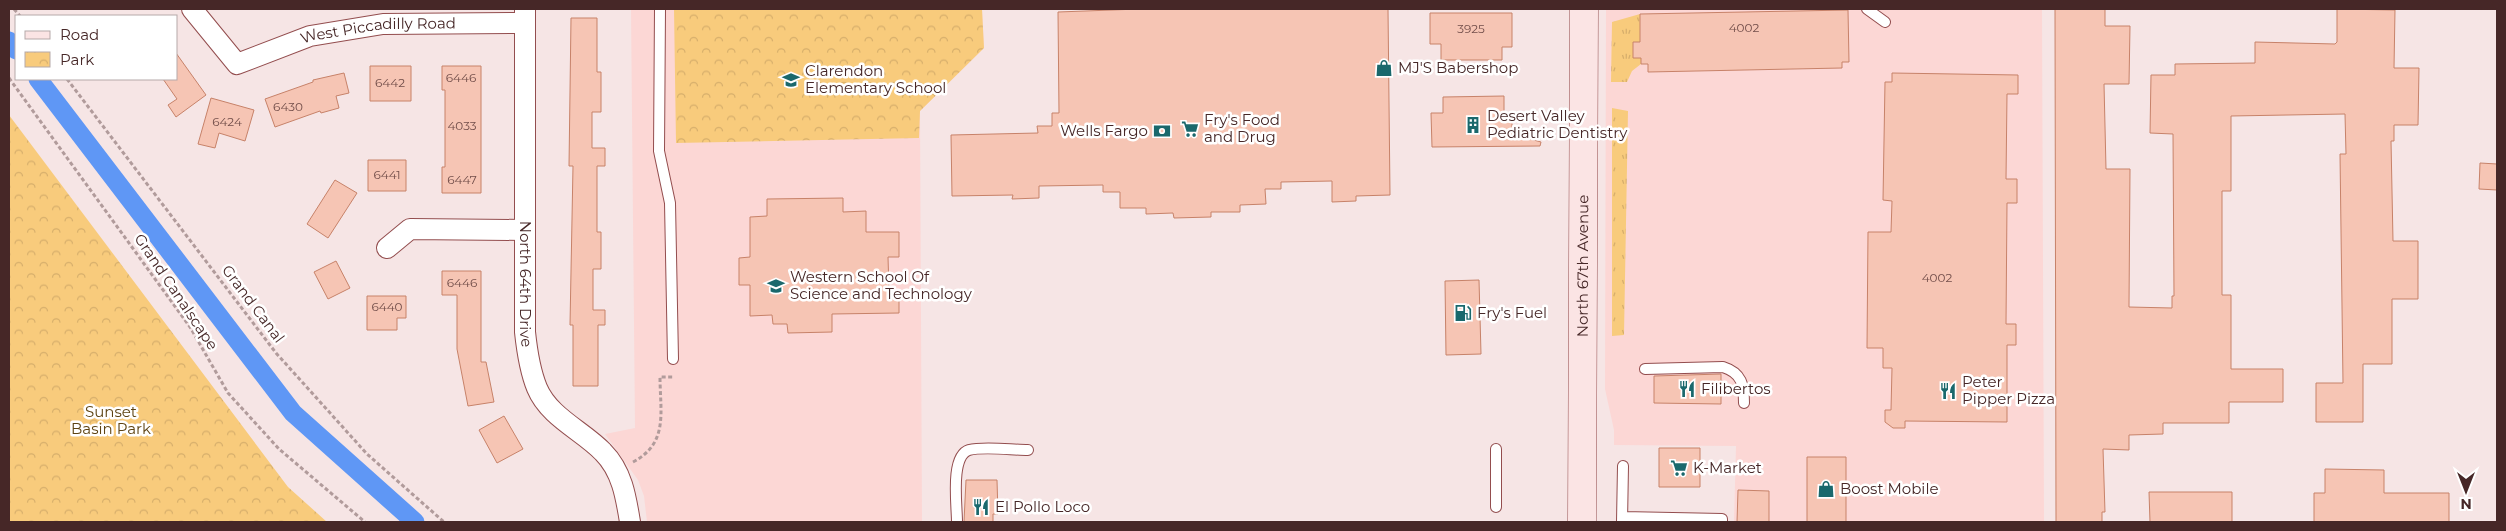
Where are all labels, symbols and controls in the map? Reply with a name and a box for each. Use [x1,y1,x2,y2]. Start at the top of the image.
street label: West Piccadilly Road [298,13,456,48]
legend [15,15,178,80]
house number: 4002 [1729,20,1759,35]
house number: 3925 [1457,21,1485,36]
text: Road [60,25,99,44]
text: Park [60,50,94,69]
shop icon: MJ'S Babershop [1374,58,1394,78]
place label: MJ'S Babershop [1398,58,1518,77]
place label: Clarendon Elementary School [805,61,946,97]
house number: 6446 [446,70,476,85]
school or university icon: Clarendon Elementary School [781,70,801,90]
house number: 6442 [375,75,405,90]
house number: 6430 [273,99,303,114]
place label: Desert Valley Pediatric Dentistry [1487,106,1628,142]
place label: Fry's Food and Drug [1204,110,1280,146]
house number: 6424 [212,114,242,129]
building icon: Desert Valley Pediatric Dentistry [1463,115,1483,135]
house number: 4033 [447,118,477,133]
supermarket icon: Fry's Food and Drug [1180,119,1200,139]
place label: Wells Fargo [1060,121,1148,140]
bank icon: Wells Fargo [1152,121,1172,141]
house number: 6441 [373,167,401,182]
house number: 6447 [447,172,477,187]
street label: North 67th Avenue [1573,195,1592,337]
street label: North 64th Drive [516,221,537,348]
street label: Grand Canalscape [130,230,222,354]
street label: Grand Canal [218,261,289,346]
place label: Western School Of Science and Technology [790,267,973,303]
house number: 4002 [1922,270,1952,285]
house number: 6446 [447,275,477,290]
school or university icon: Western School Of Science and Technology [766,276,786,296]
house number: 6440 [371,299,403,314]
fuel station icon: Fry's Fuel [1453,303,1473,323]
place label: Fry's Fuel [1477,303,1547,322]
place label: Peter Pipper Pizza [1962,372,2055,408]
restaurant icon: Filibertos [1677,379,1697,399]
place label: Filibertos [1701,379,1771,398]
restaurant icon: Peter Pipper Pizza [1938,381,1958,401]
park label: Sunset Basin Park [71,402,151,438]
supermarket icon: K-Market [1669,458,1689,478]
place label: K-Market [1693,458,1762,477]
north arrow [2441,466,2491,516]
shop icon: Boost Mobile [1816,479,1836,499]
place label: Boost Mobile [1840,479,1939,498]
text: N [2460,495,2472,513]
restaurant icon: El Pollo Loco [971,497,991,517]
place label: El Pollo Loco [995,497,1090,516]

